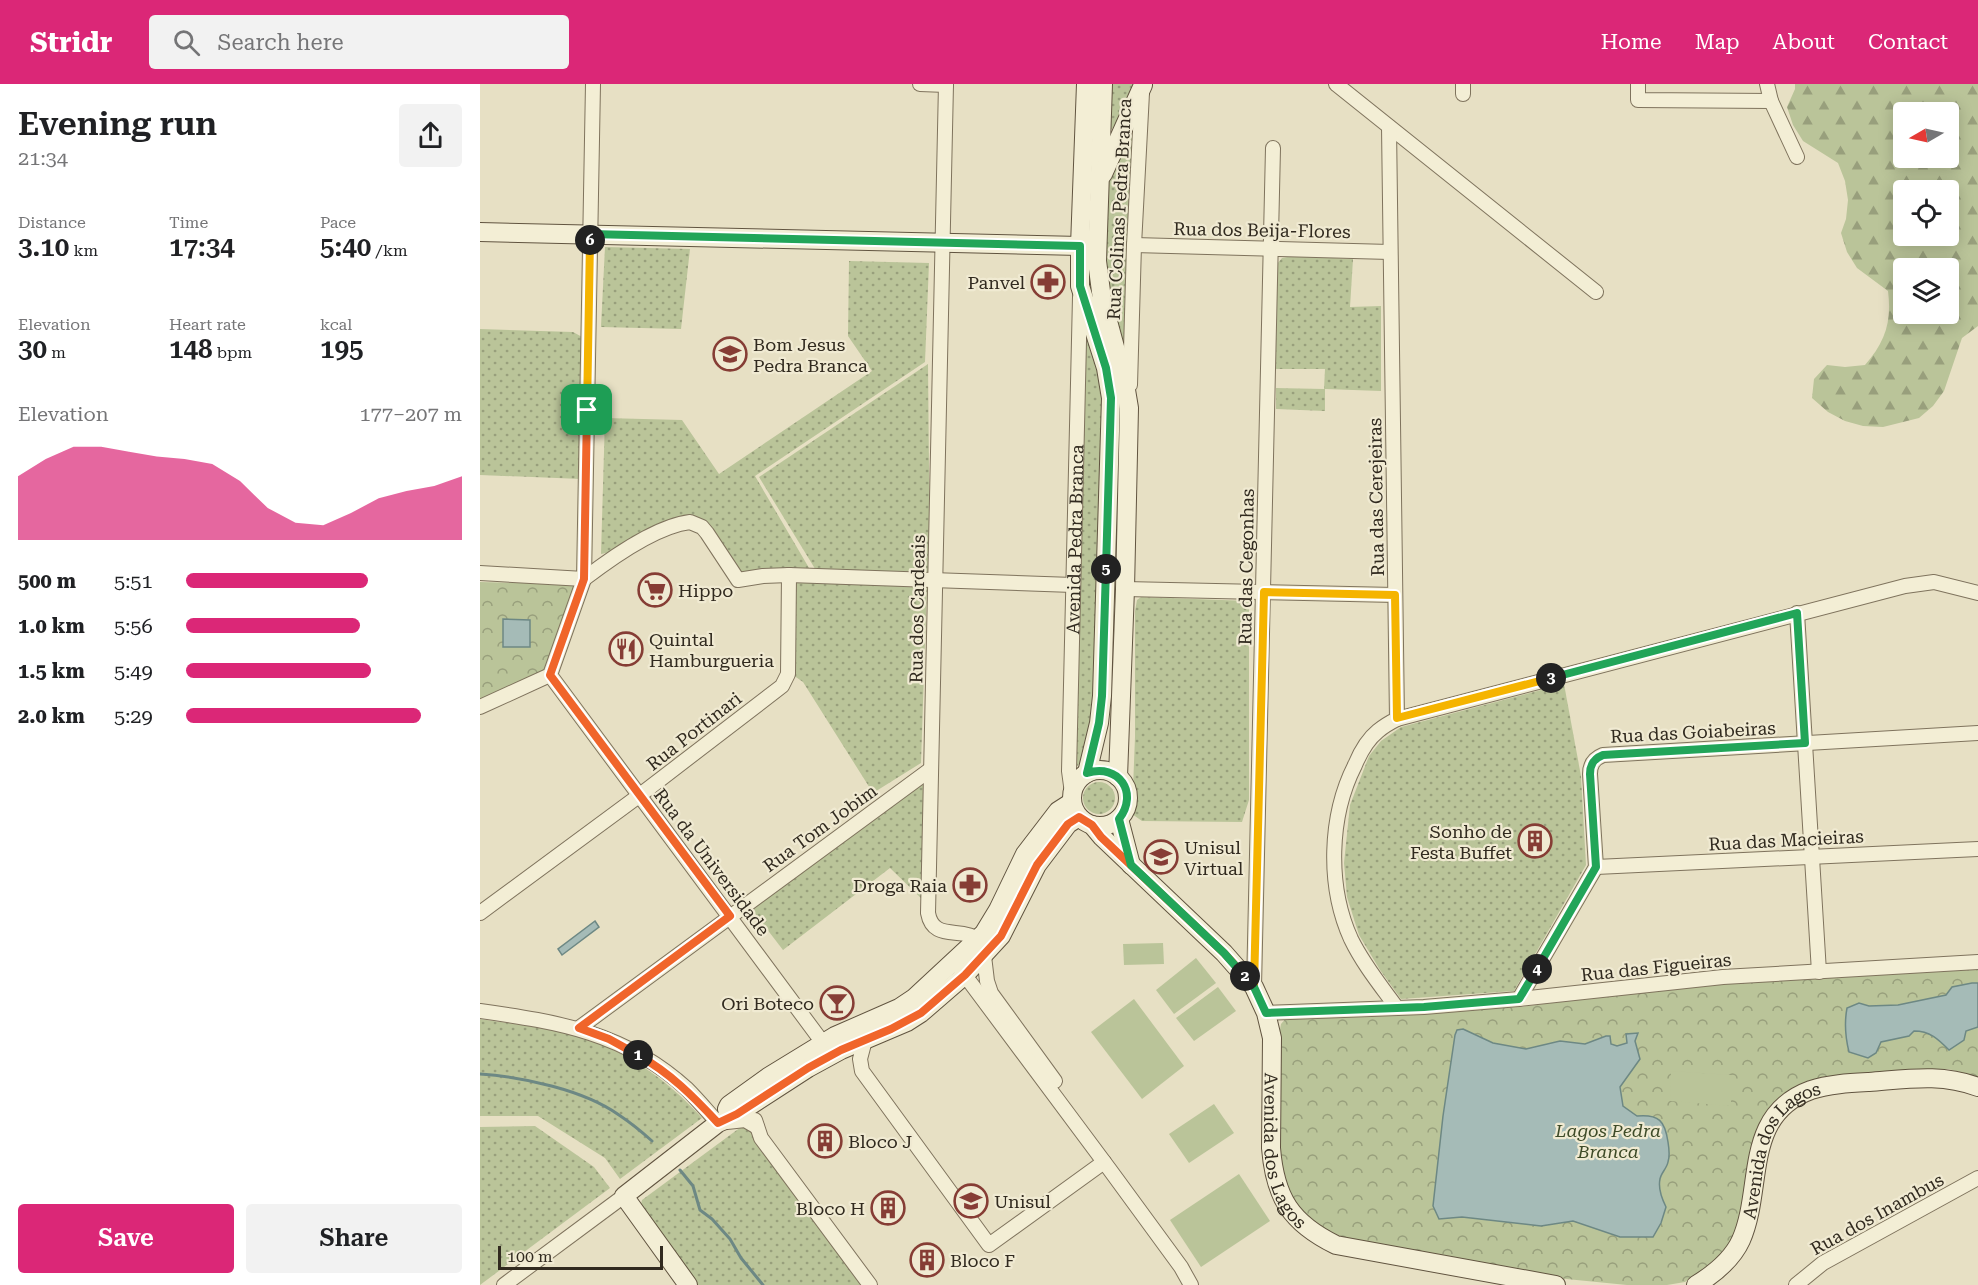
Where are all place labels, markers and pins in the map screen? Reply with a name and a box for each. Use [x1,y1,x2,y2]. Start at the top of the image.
pin: 6 [575,225,605,255]
pharmacy icon: Panvel [1030,264,1066,300]
place label: Panvel [967,272,1025,293]
place label: Bom Jesus Pedra Branca [753,334,868,376]
school or university icon: Bom Jesus Pedra Branca [712,336,748,372]
pin [561,384,612,435]
pin: 5 [1091,554,1121,584]
supermarket icon: Hippo [637,572,673,608]
place label: Hippo [678,580,733,601]
place label: Quintal Hamburgueria [649,629,774,671]
restaurant icon: Quintal Hamburgueria [608,631,644,667]
pin: 3 [1536,663,1566,693]
place label: Sonho de Festa Buffet [1410,821,1512,863]
building icon: Sonho de Festa Buffet [1517,823,1553,859]
place label: Unisul Virtual [1184,837,1244,879]
school or university icon: Unisul Virtual [1143,839,1179,875]
pharmacy icon: Droga Raia [952,867,988,903]
place label: Droga Raia [853,875,947,896]
pin: 4 [1522,954,1552,984]
pin: 2 [1230,961,1260,991]
bar icon: Ori Boteco [819,985,855,1021]
place label: Ori Boteco [721,993,814,1014]
pin: 1 [623,1040,653,1070]
building icon: Bloco J [807,1123,843,1159]
place label: Bloco J [848,1131,913,1152]
school or university icon: Unisul [953,1183,989,1219]
building icon: Bloco H [870,1190,906,1226]
place label: Unisul [994,1191,1051,1212]
place label: Bloco H [796,1198,865,1219]
building icon: Bloco F [909,1242,945,1278]
place label: Bloco F [950,1250,1015,1271]

